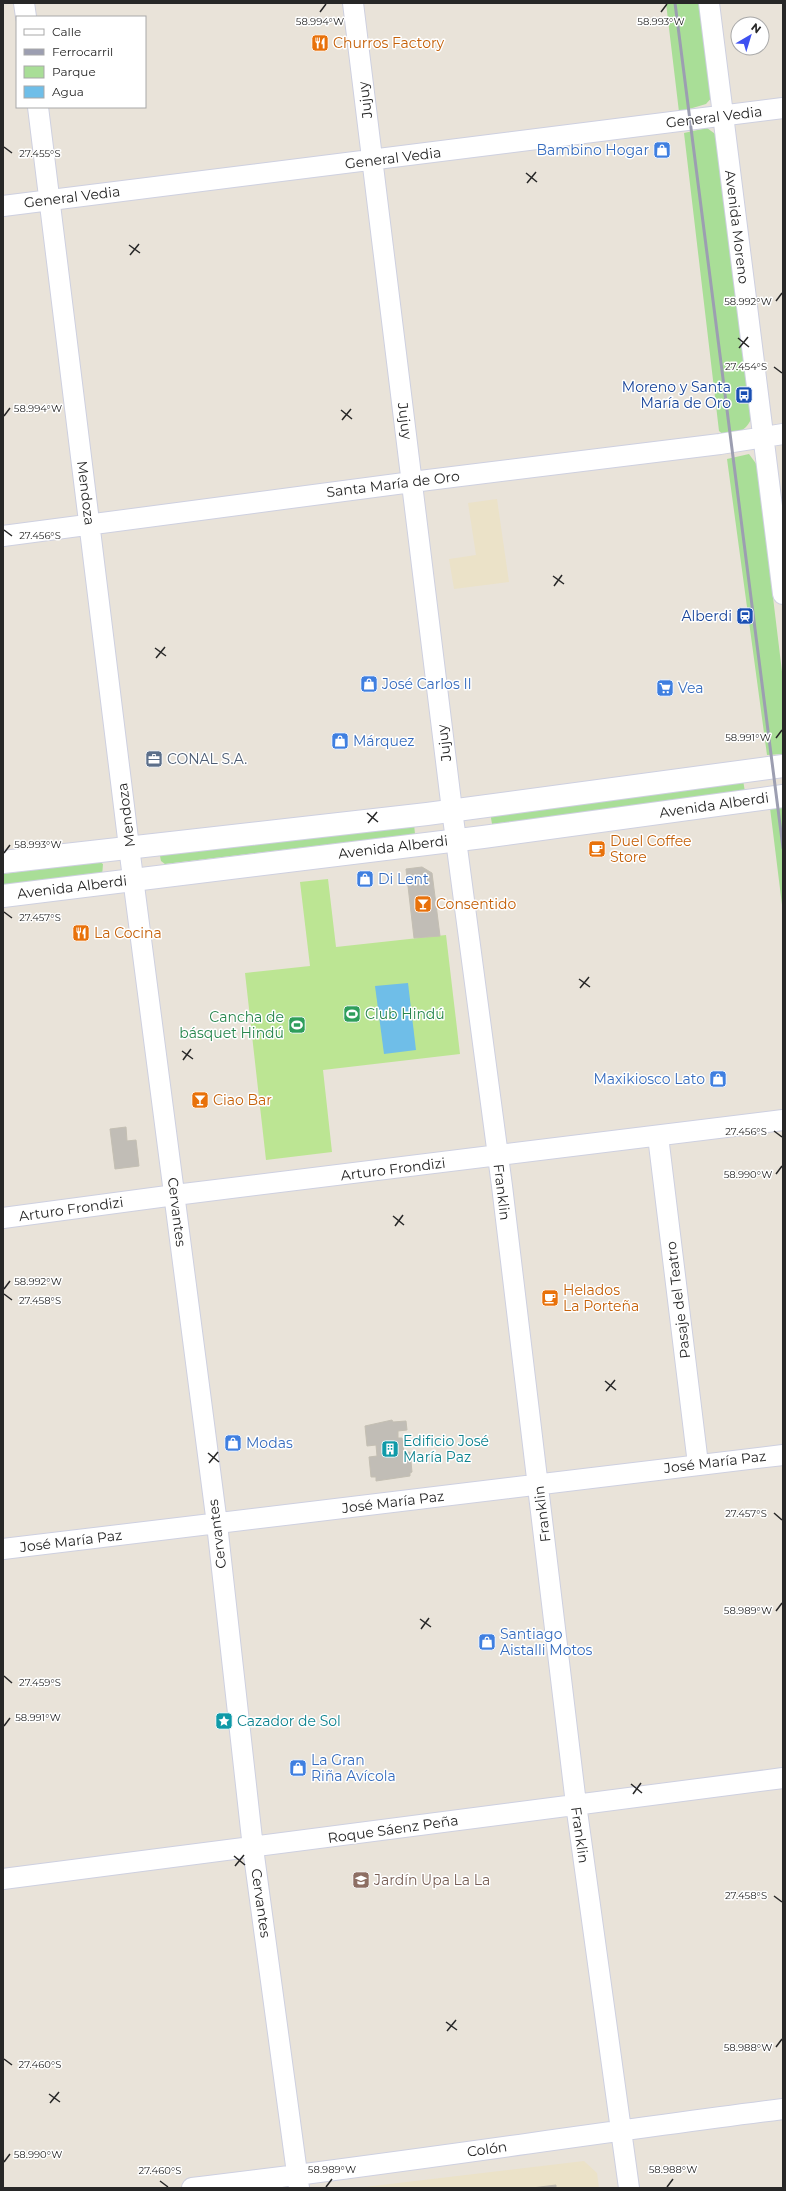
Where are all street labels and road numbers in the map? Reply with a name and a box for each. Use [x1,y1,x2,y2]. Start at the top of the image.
street label: Jujuy [354,80,376,121]
street label: General Vedia [665,102,763,132]
street label: General Vedia [344,143,442,173]
street label: Avenida Moreno [721,169,753,285]
street label: General Vedia [23,182,121,212]
street label: Jujuy [394,400,416,441]
street label: Mendoza [73,460,99,526]
street label: Santa María de Oro [325,467,461,501]
street label: Jujuy [433,723,455,764]
street label: Mendoza [113,782,139,848]
street label: Avenida Alberdi [658,788,770,822]
street label: Avenida Alberdi [337,831,449,863]
street label: Avenida Alberdi [16,871,128,903]
street label: Arturo Frondizi [340,1154,446,1184]
street label: Franklin [490,1163,514,1221]
street label: Cervantes [164,1176,190,1248]
street label: Arturo Frondizi [18,1193,124,1225]
street label: Pasaje del Teatro [662,1240,694,1360]
street label: José María Paz [662,1447,767,1477]
street label: Franklin [530,1485,554,1543]
street label: José María Paz [340,1487,445,1517]
street label: Cervantes [204,1498,230,1570]
street label: José María Paz [18,1526,123,1556]
street label: Franklin [567,1806,593,1864]
street label: Roque Sáenz Peña [327,1811,459,1847]
street label: Cervantes [247,1867,275,1939]
street label: Colón [466,2137,508,2161]

